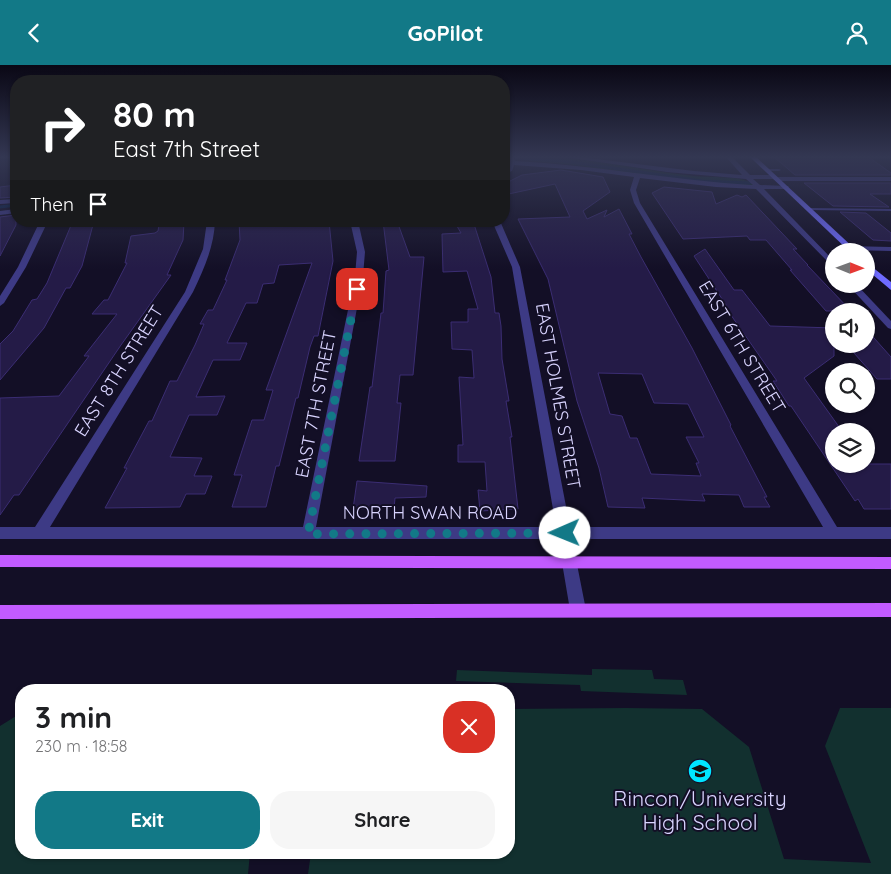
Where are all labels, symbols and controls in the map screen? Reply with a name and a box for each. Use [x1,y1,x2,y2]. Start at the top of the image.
icon: back [20,19,48,47]
text: GoPilot [408,19,483,47]
icon: person [843,19,871,47]
text: 80 m [113,92,196,136]
icon: right [30,95,95,160]
text: East 7th Street [113,135,260,163]
icon: arrive [84,190,112,218]
text: Then [30,192,74,216]
north arrow [825,243,875,293]
map controls [825,243,875,473]
pin [336,268,378,310]
icon: arrive [343,275,371,303]
street label: EAST 6TH STREET [694,276,791,417]
street label: EAST 8TH STREET [69,301,168,441]
street label: EAST HOLMES STREET [531,301,586,491]
button: sound [825,303,875,353]
street label: EAST 7TH STREET [290,328,341,480]
button: search [825,363,875,413]
button: layers [825,423,875,473]
street label: NORTH SWAN ROAD [343,501,517,524]
position arrow [538,506,590,558]
text: 3 min [35,698,112,736]
button: close [443,701,495,753]
text: 230 m · 18:58 [35,736,128,756]
school or university icon: Rincon/University High School [687,758,713,784]
place label: Rincon/University High School [613,785,787,835]
button: Exit [35,791,260,849]
button: Share [270,791,495,849]

